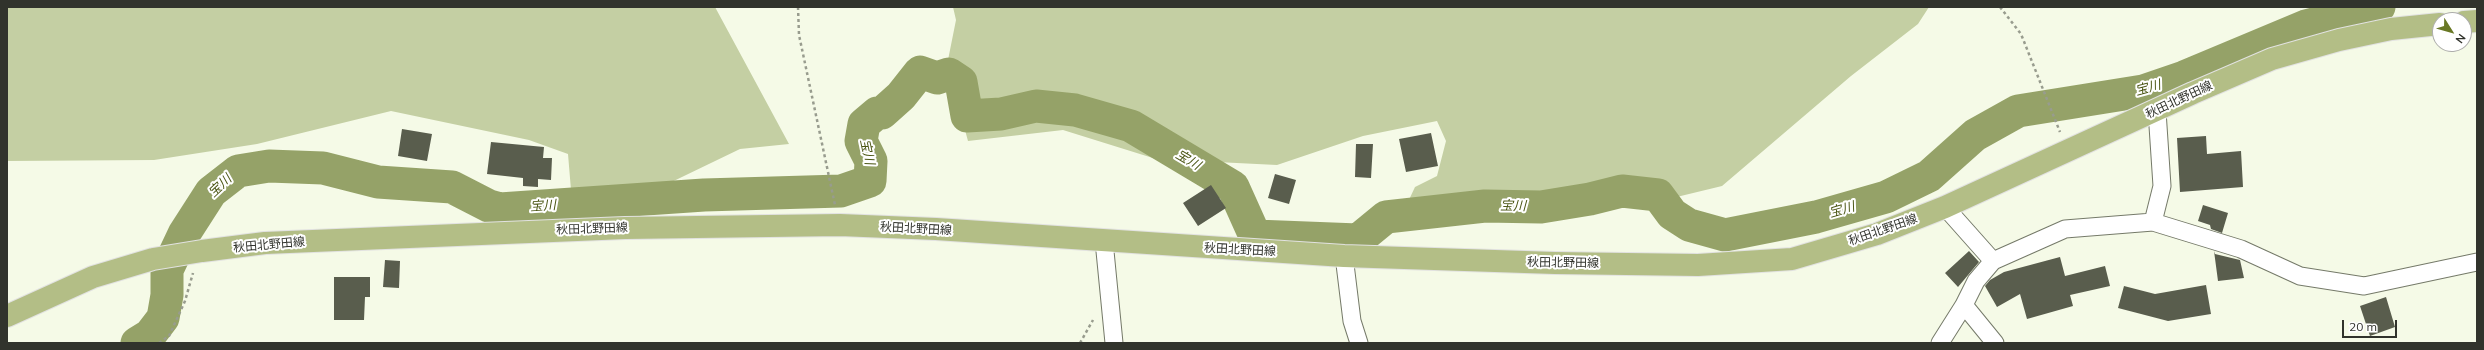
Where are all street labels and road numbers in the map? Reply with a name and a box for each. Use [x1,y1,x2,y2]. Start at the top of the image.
street label: 秋田北野田線 [2143,78,2215,122]
street label: 秋田北野田線 [1847,211,1919,249]
street label: 秋田北野田線 [880,220,952,238]
street label: 秋田北野田線 [556,221,628,237]
street label: 秋田北野田線 [233,235,305,255]
street label: 秋田北野田線 [1204,241,1276,259]
street label: 秋田北野田線 [1527,255,1599,271]

